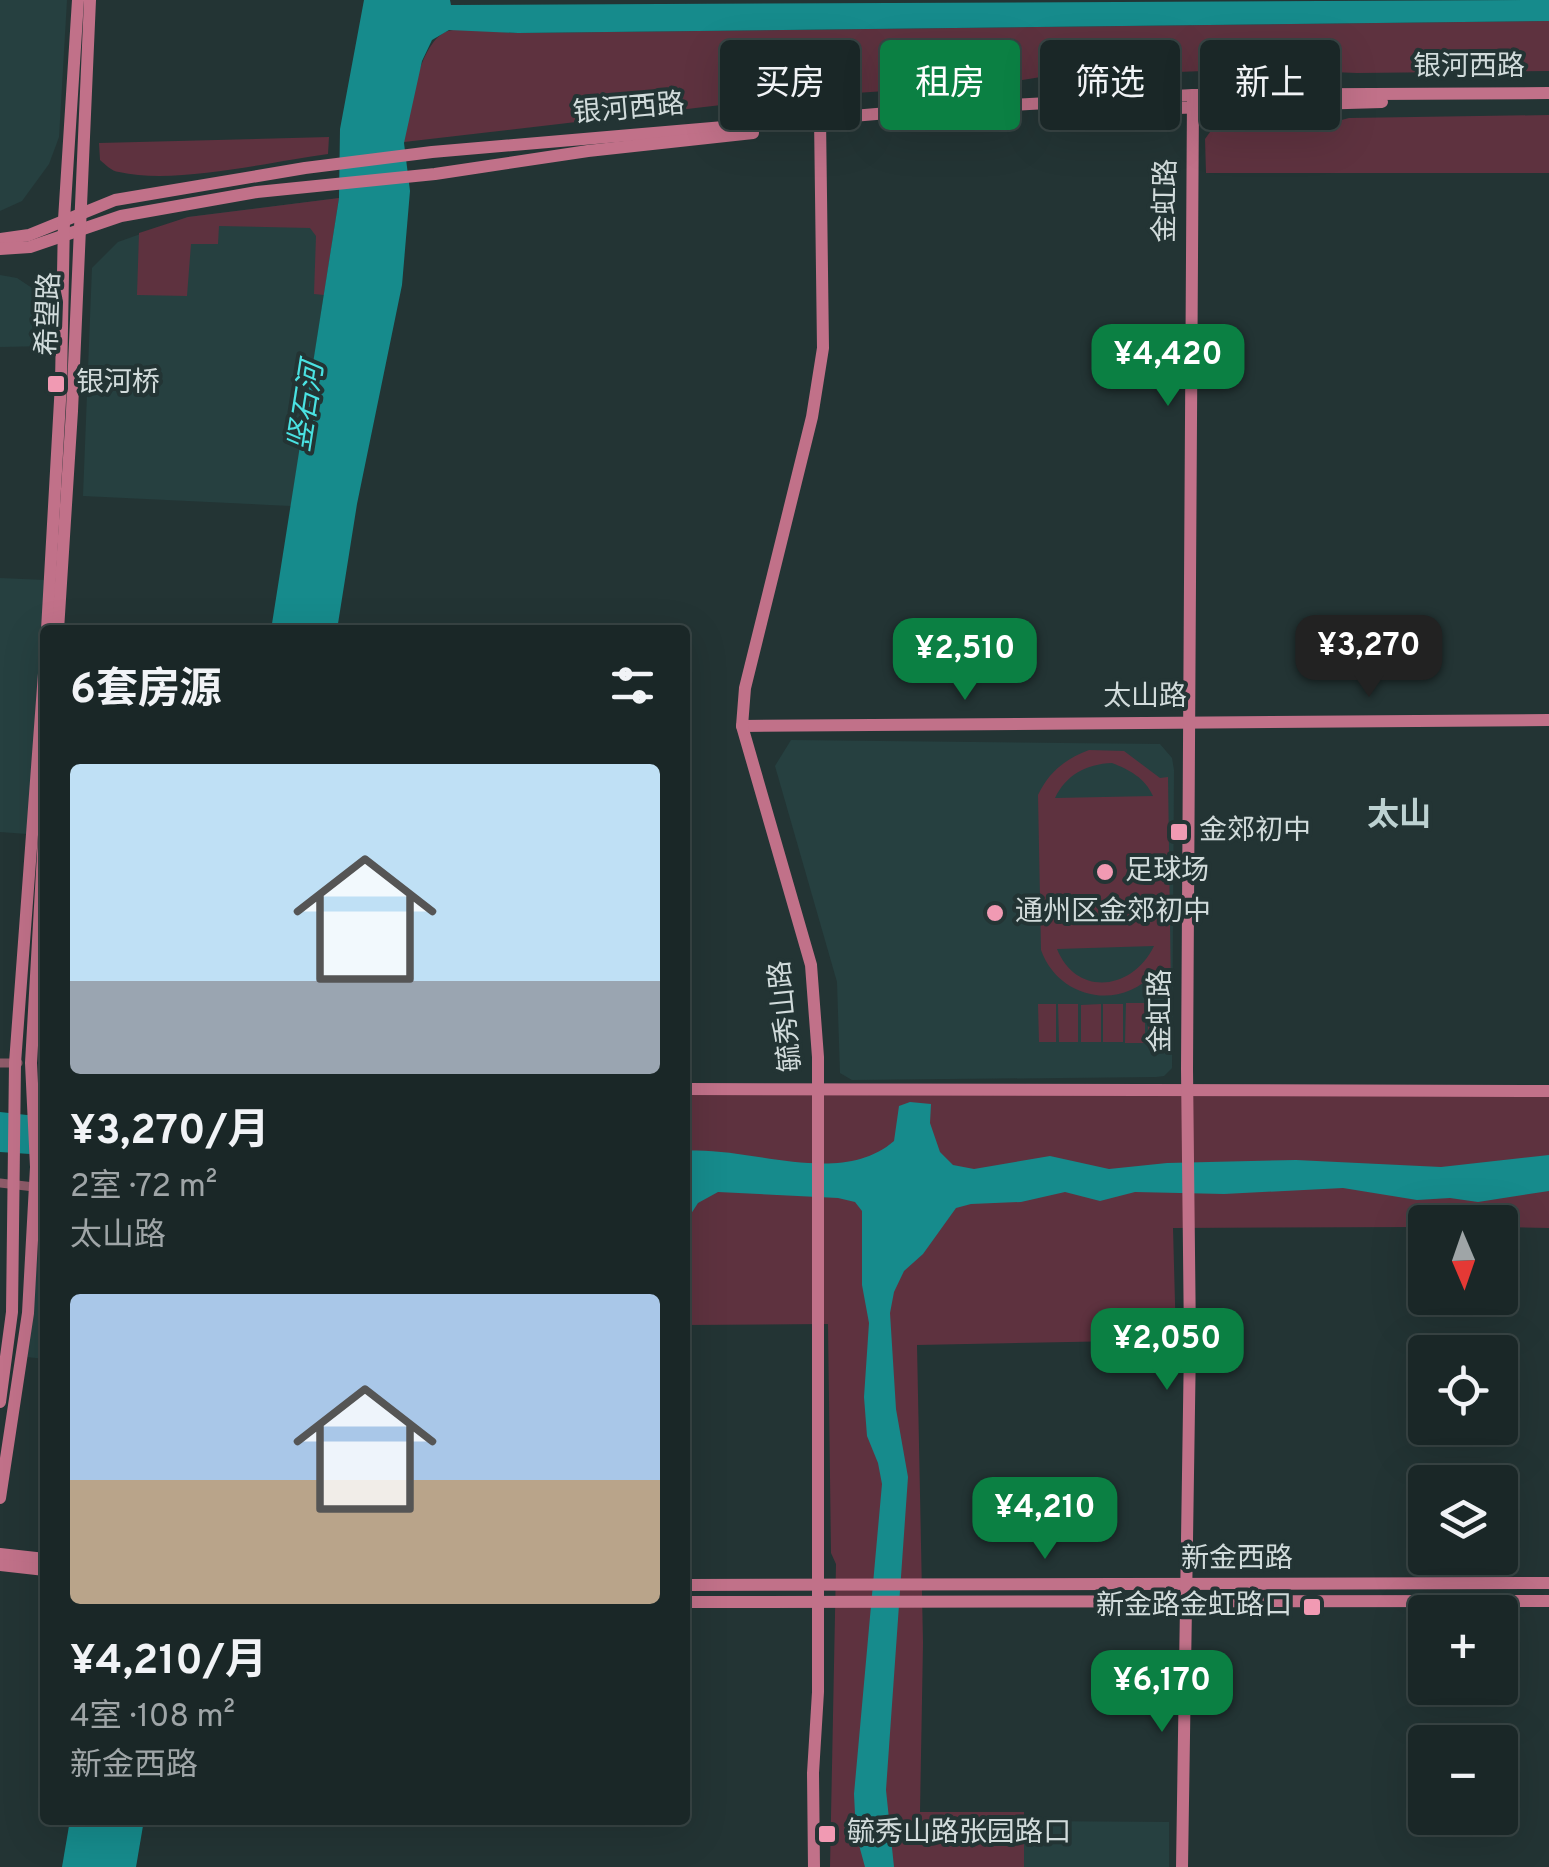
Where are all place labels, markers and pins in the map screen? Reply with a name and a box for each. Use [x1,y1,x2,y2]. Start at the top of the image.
pin: ¥4,420 [1087,324,1249,409]
place label: 银河桥 [76,366,160,402]
marker: 银河桥 [45,373,67,395]
pin: ¥3,270 [1288,615,1450,700]
pin: ¥2,510 [884,618,1046,703]
place label: 金郊初中 [1199,814,1311,850]
marker: 金郊初中 [1168,821,1190,843]
place label: 足球场 [1125,854,1209,890]
marker: 足球场 [1094,861,1116,883]
place label: 通州区金郊初中 [1015,895,1211,931]
marker: 通州区金郊初中 [984,902,1006,924]
pin: ¥2,050 [1086,1308,1248,1393]
pin: ¥4,210 [964,1477,1126,1562]
place label: 新金路金虹路口 [1096,1589,1292,1625]
marker: 新金路金虹路口 [1301,1596,1323,1618]
pin: ¥6,170 [1081,1650,1243,1735]
place label: 毓秀山路张园路口 [847,1816,1071,1852]
marker: 毓秀山路张园路口 [816,1823,838,1845]

